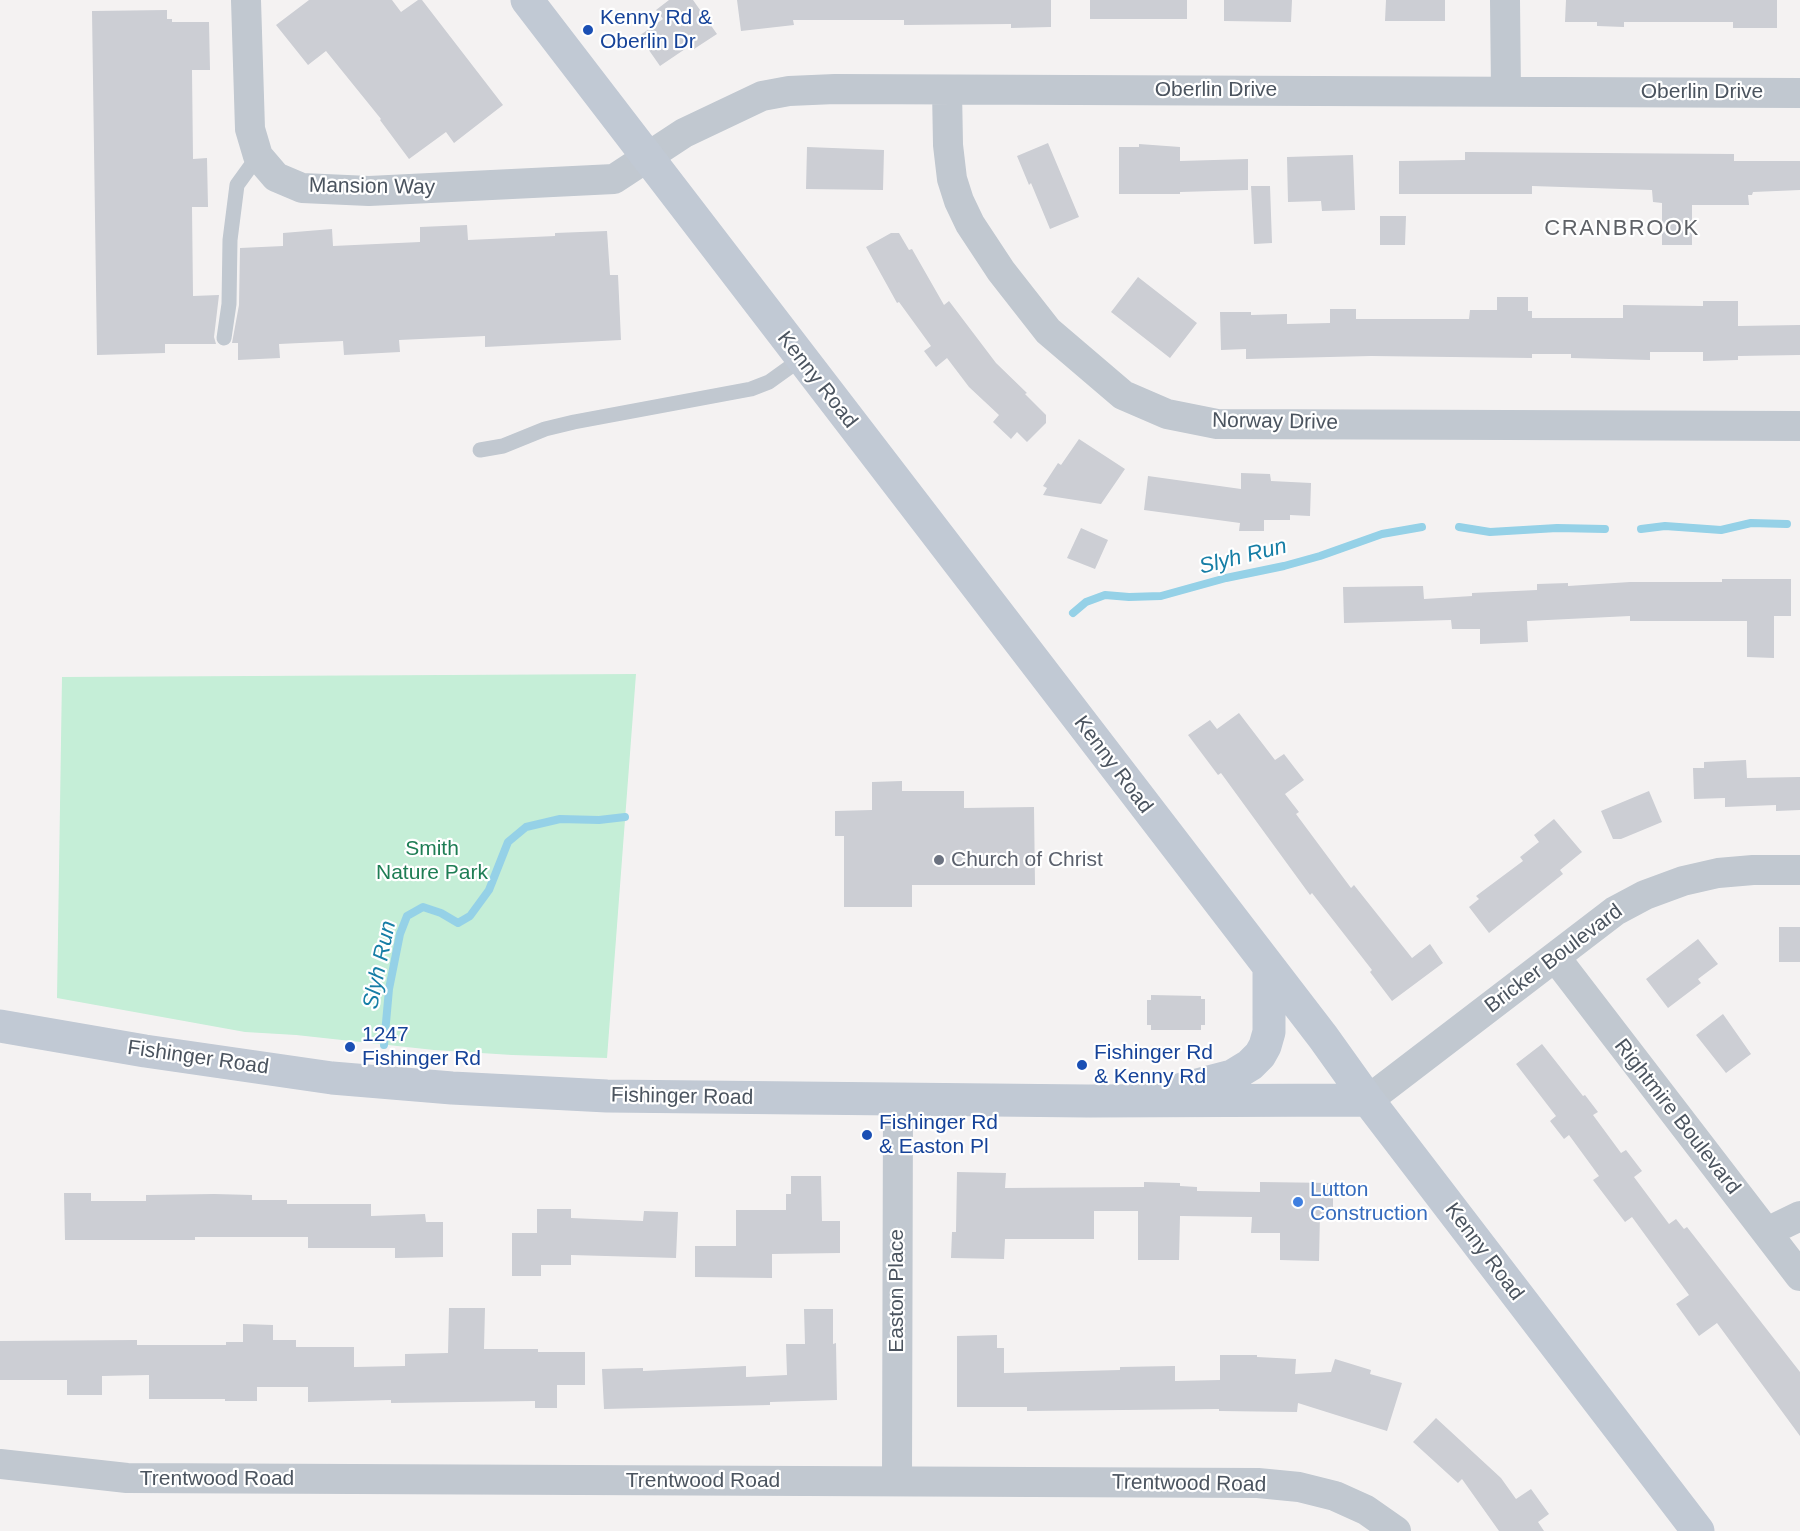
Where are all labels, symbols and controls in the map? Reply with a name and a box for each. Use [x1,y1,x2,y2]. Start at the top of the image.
place label: Kenny Rd & Oberlin Dr [600,5,712,55]
marker: Kenny Rd & Oberlin Dr [581,23,595,37]
street label: Oberlin Drive [1155,77,1277,103]
street label: Oberlin Drive [1641,79,1763,105]
street label: Mansion Way [309,173,435,201]
district label: CRANBROOK [1544,216,1700,242]
street label: Kenny Road [771,327,863,433]
street label: Norway Drive [1212,408,1338,436]
water label: Slyh Run [1196,533,1290,581]
street label: Kenny Road [1068,711,1158,819]
park label: Smith Nature Park [376,836,488,886]
place label: Church of Christ [951,847,1103,873]
marker: Church of Christ [932,853,946,867]
street label: Bricker Boulevard [1480,899,1628,1019]
water label: Slyh Run [358,919,402,1011]
place label: 1247 Fishinger Rd [362,1022,481,1072]
street label: Rightmire Boulevard [1609,1034,1745,1200]
street label: Fishinger Road [126,1036,270,1080]
marker: 1247 Fishinger Rd [343,1040,357,1054]
place label: Fishinger Rd & Kenny Rd [1094,1040,1213,1090]
marker: Fishinger Rd & Kenny Rd [1075,1058,1089,1072]
street label: Fishinger Road [611,1083,753,1111]
place label: Fishinger Rd & Easton Pl [879,1110,998,1160]
marker: Fishinger Rd & Easton Pl [860,1128,874,1142]
place label: Lutton Construction [1310,1177,1428,1227]
marker: Lutton Construction [1291,1195,1305,1209]
street label: Kenny Road [1439,1198,1529,1306]
street label: Easton Place [884,1229,910,1353]
street label: Trentwood Road [140,1466,294,1492]
street label: Trentwood Road [626,1468,780,1494]
street label: Trentwood Road [1112,1470,1266,1498]

